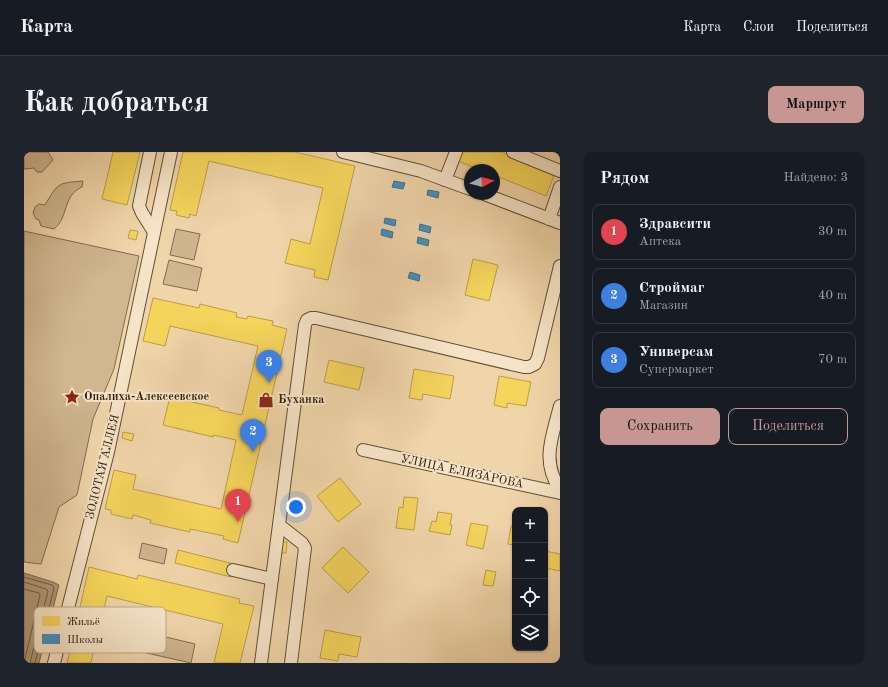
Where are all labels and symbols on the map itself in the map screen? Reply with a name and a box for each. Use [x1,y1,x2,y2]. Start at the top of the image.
north arrow [464,164,500,200]
pin: 3 [256,350,282,383]
place icon: Опалиха-Алексеевское [63,388,81,406]
place label: Опалиха-Алексеевское [84,391,210,403]
shop icon: Буханка [257,391,275,409]
place label: Буханка [278,394,324,406]
street label: ЗОЛОТАЯ АЛЛЕЯ [84,413,122,521]
pin: 2 [240,419,266,452]
street label: УЛИЦА ЕЛИЗАРОВА [399,453,525,491]
pin: 1 [225,489,251,522]
your location [286,497,306,517]
legend [34,607,166,653]
text: Жильё [67,617,100,628]
text: Школы [67,635,103,646]

